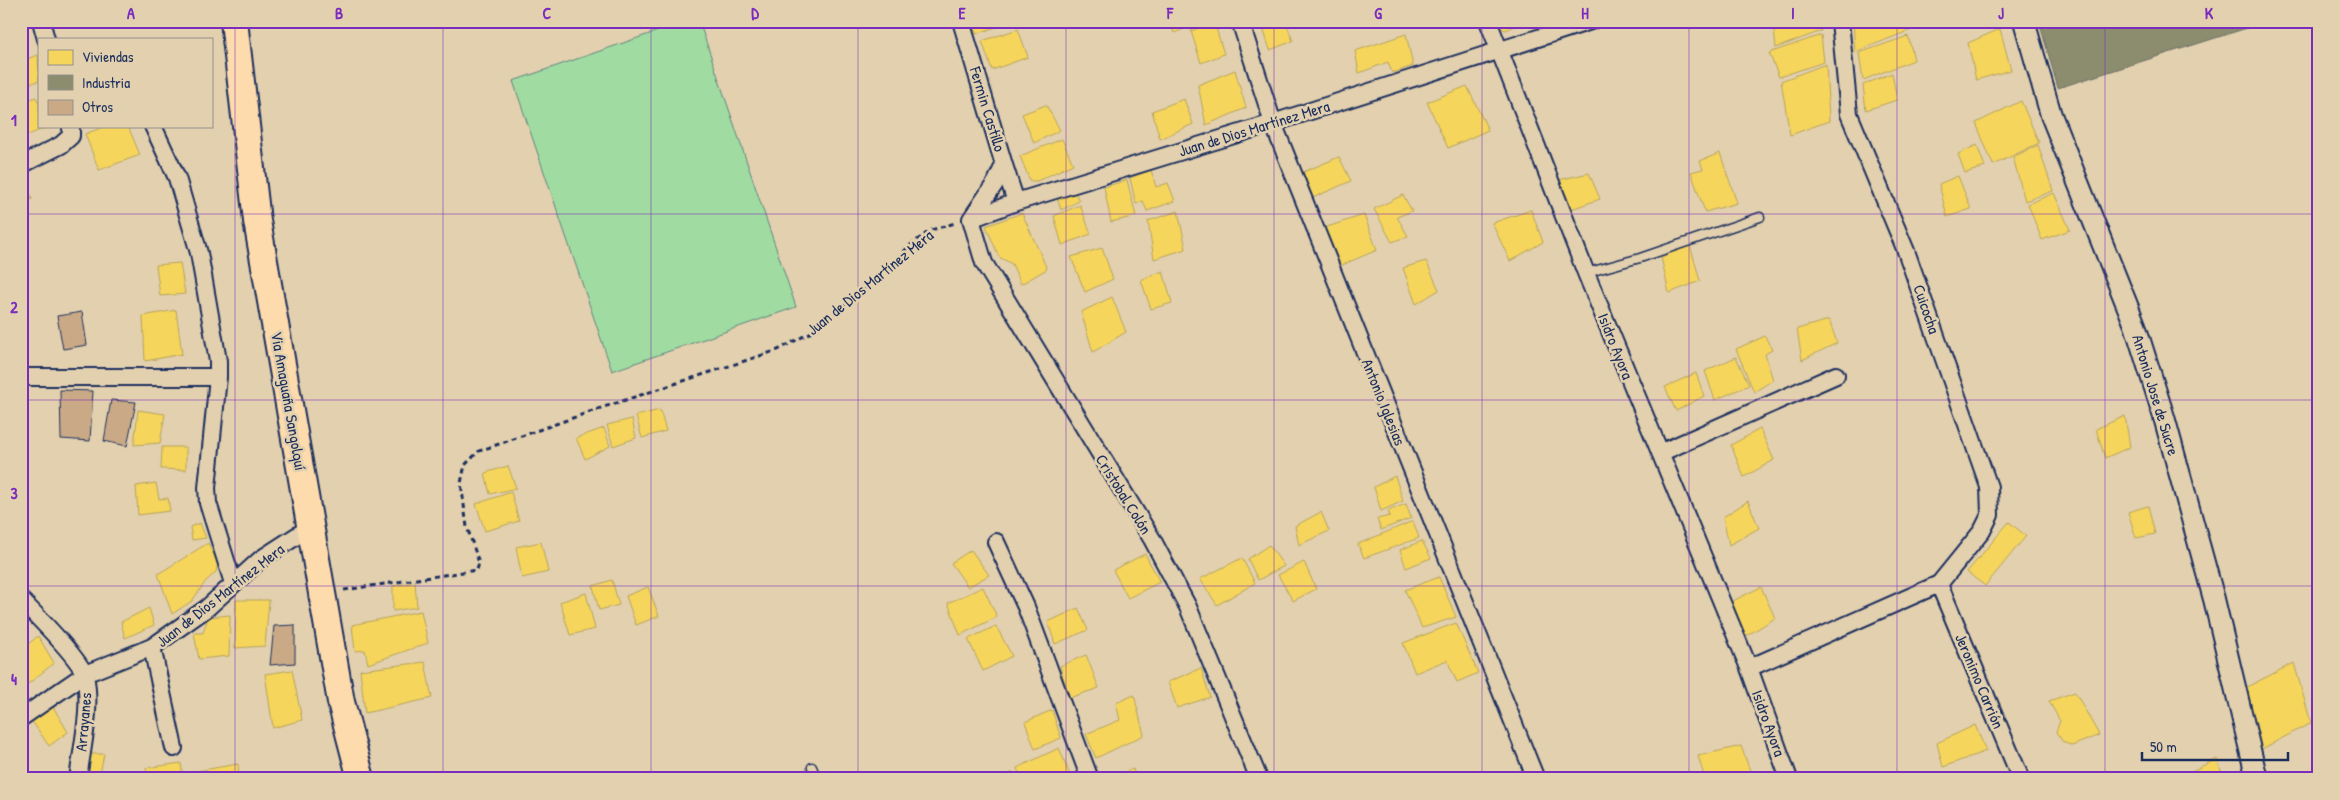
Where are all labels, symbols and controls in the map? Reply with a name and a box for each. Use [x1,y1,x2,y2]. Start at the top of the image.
text: A [127,2,135,24]
text: B [335,2,343,24]
text: C [543,2,552,24]
text: D [751,2,759,24]
text: E [958,2,966,24]
text: F [1166,2,1174,24]
text: G [1374,2,1382,24]
text: H [1581,2,1589,24]
text: I [1791,2,1795,24]
text: J [1998,2,2004,24]
text: K [2205,2,2214,24]
legend [38,38,212,128]
text: Viviendas [82,46,134,67]
street label: Fermin Castillo [964,63,1011,155]
text: Industria [82,72,130,93]
street label: Juan de Dios Martínez Mera [1176,95,1332,161]
text: Otros [82,96,113,117]
text: 1 [11,109,17,131]
street label: Juan de Dios Martínez Mera [802,224,938,340]
street label: Cuicocha [1908,281,1946,337]
text: 2 [10,296,18,318]
street label: Isidro Ayora [1593,310,1639,382]
street label: Via Amaguaña Sangolquí [266,330,312,472]
street label: Antonio Jose de Sucre [2127,332,2185,459]
street label: Antonio Iglesias [1357,355,1411,449]
street label: Cristobal Colón [1091,450,1157,538]
text: 3 [10,482,18,504]
street label: Juan de Dios Martínez Mera [151,538,289,652]
street label: Jeronimo Carrión [1950,630,2010,732]
text: 4 [11,668,17,690]
street label: Isidro Ayora [1747,687,1791,759]
street label: Arrayanes [69,692,97,752]
scale bar [2142,730,2289,762]
text: 50 m [2150,736,2177,757]

